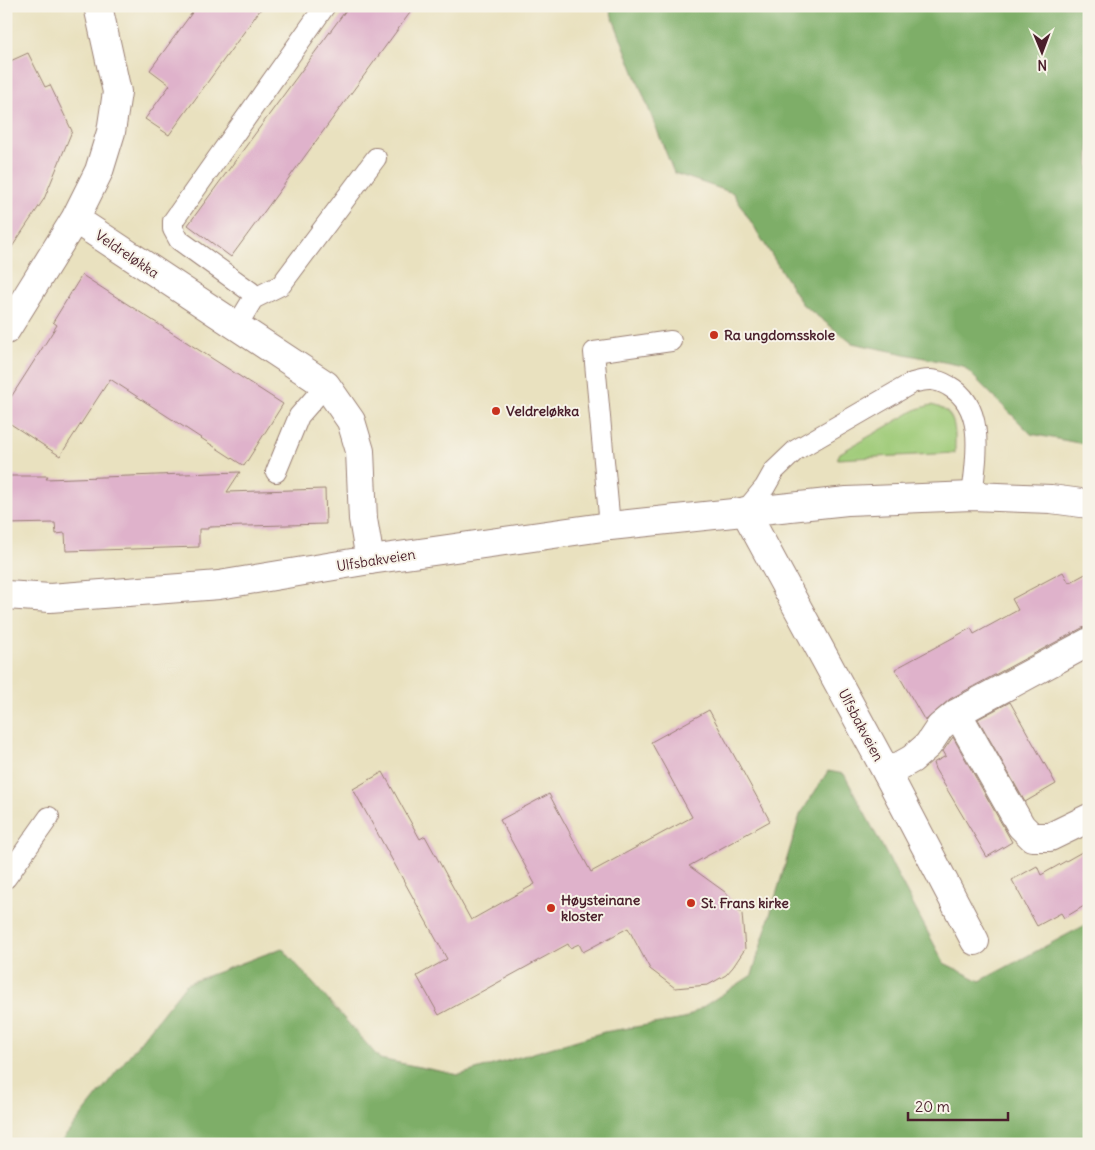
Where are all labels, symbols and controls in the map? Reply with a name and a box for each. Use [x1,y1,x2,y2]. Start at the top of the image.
north arrow [1018,28,1068,78]
text: N [1037,56,1047,74]
street label: Veldreløkka [92,226,162,282]
place label: Ra ungdomsskole [724,326,835,344]
marker: Ra ungdomsskole [708,329,720,341]
place label: Veldreløkka [506,402,579,420]
marker: Veldreløkka [490,405,502,417]
street label: Ulfsbakveien [335,545,417,575]
street label: Ulfsbakveien [834,686,888,764]
place label: Høysteinane kloster [561,891,641,925]
place label: St. Frans kirke [701,894,789,912]
marker: St. Frans kirke [685,897,697,909]
marker: Høysteinane kloster [545,902,557,914]
scale bar [908,1090,1008,1122]
text: 20 m [915,1097,950,1116]

